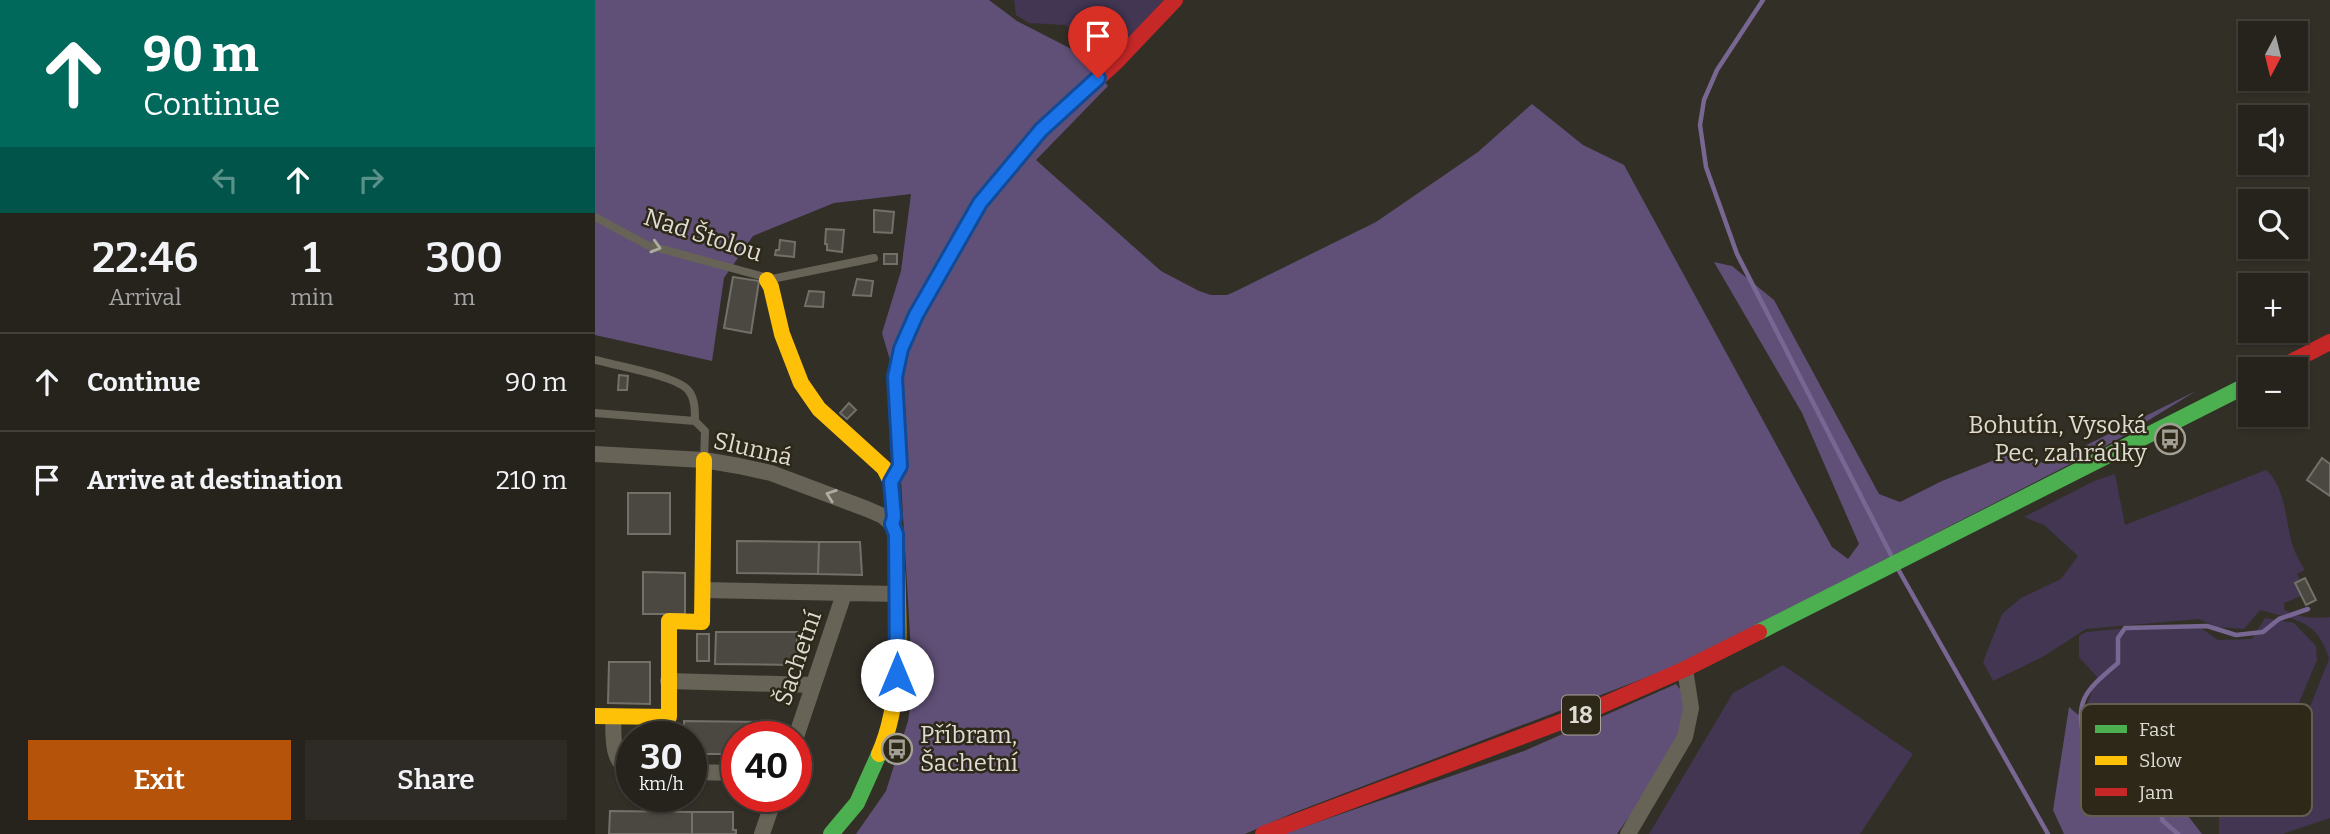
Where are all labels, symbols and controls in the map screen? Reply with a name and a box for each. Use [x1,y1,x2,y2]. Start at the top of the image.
pin [1068,6,1128,78]
icon: arrive [1079,17,1117,55]
north arrow [2238,21,2308,91]
map controls [2238,21,2308,427]
text: 90 m [143,25,259,84]
icon: ahead [28,28,119,119]
text: Continue [143,85,280,123]
button: sound [2238,105,2308,175]
icon: left [206,161,244,199]
icon: ahead [279,161,317,199]
icon: right [352,161,390,199]
button: search [2238,189,2308,259]
street label: Nad Štolou [640,202,766,267]
text: 22:46 [92,233,198,283]
text: 1 [303,233,321,283]
text: 300 [425,233,503,283]
one-way arrow [650,239,662,254]
button: + [2238,273,2308,343]
text: Arrival [109,283,182,311]
text: min [290,283,334,311]
text: m [453,283,475,311]
button: − [2238,357,2308,427]
icon: ahead [28,363,66,401]
text: Continue [87,367,201,398]
text: 90 m [505,367,567,398]
place label: Bohutín, Vysoká Pec, zahrádky [1968,411,2147,467]
bus stop icon: Bohutín, Vysoká Pec, zahrádky [2153,422,2187,456]
street label: Slunná [711,426,795,472]
icon: arrive [28,461,66,499]
text: Arrive at destination [87,465,342,496]
text: 210 m [496,465,567,496]
one-way arrow [825,489,837,503]
street label: Šachetní [768,607,827,709]
position arrow [860,638,934,712]
road number: 18 [1562,695,1600,734]
legend [2081,704,2312,816]
text: Fast [2139,718,2176,741]
speed limit sign: 40 [721,721,812,812]
place label: Příbram, Šachetní [920,721,1018,777]
bus stop icon: Příbram, Šachetní [880,732,914,766]
text: 30 [640,736,683,778]
button: Exit [28,740,291,820]
button: Share [305,740,567,820]
text: Slow [2139,749,2182,772]
text: km/h [639,773,684,795]
text: Jam [2138,781,2173,804]

